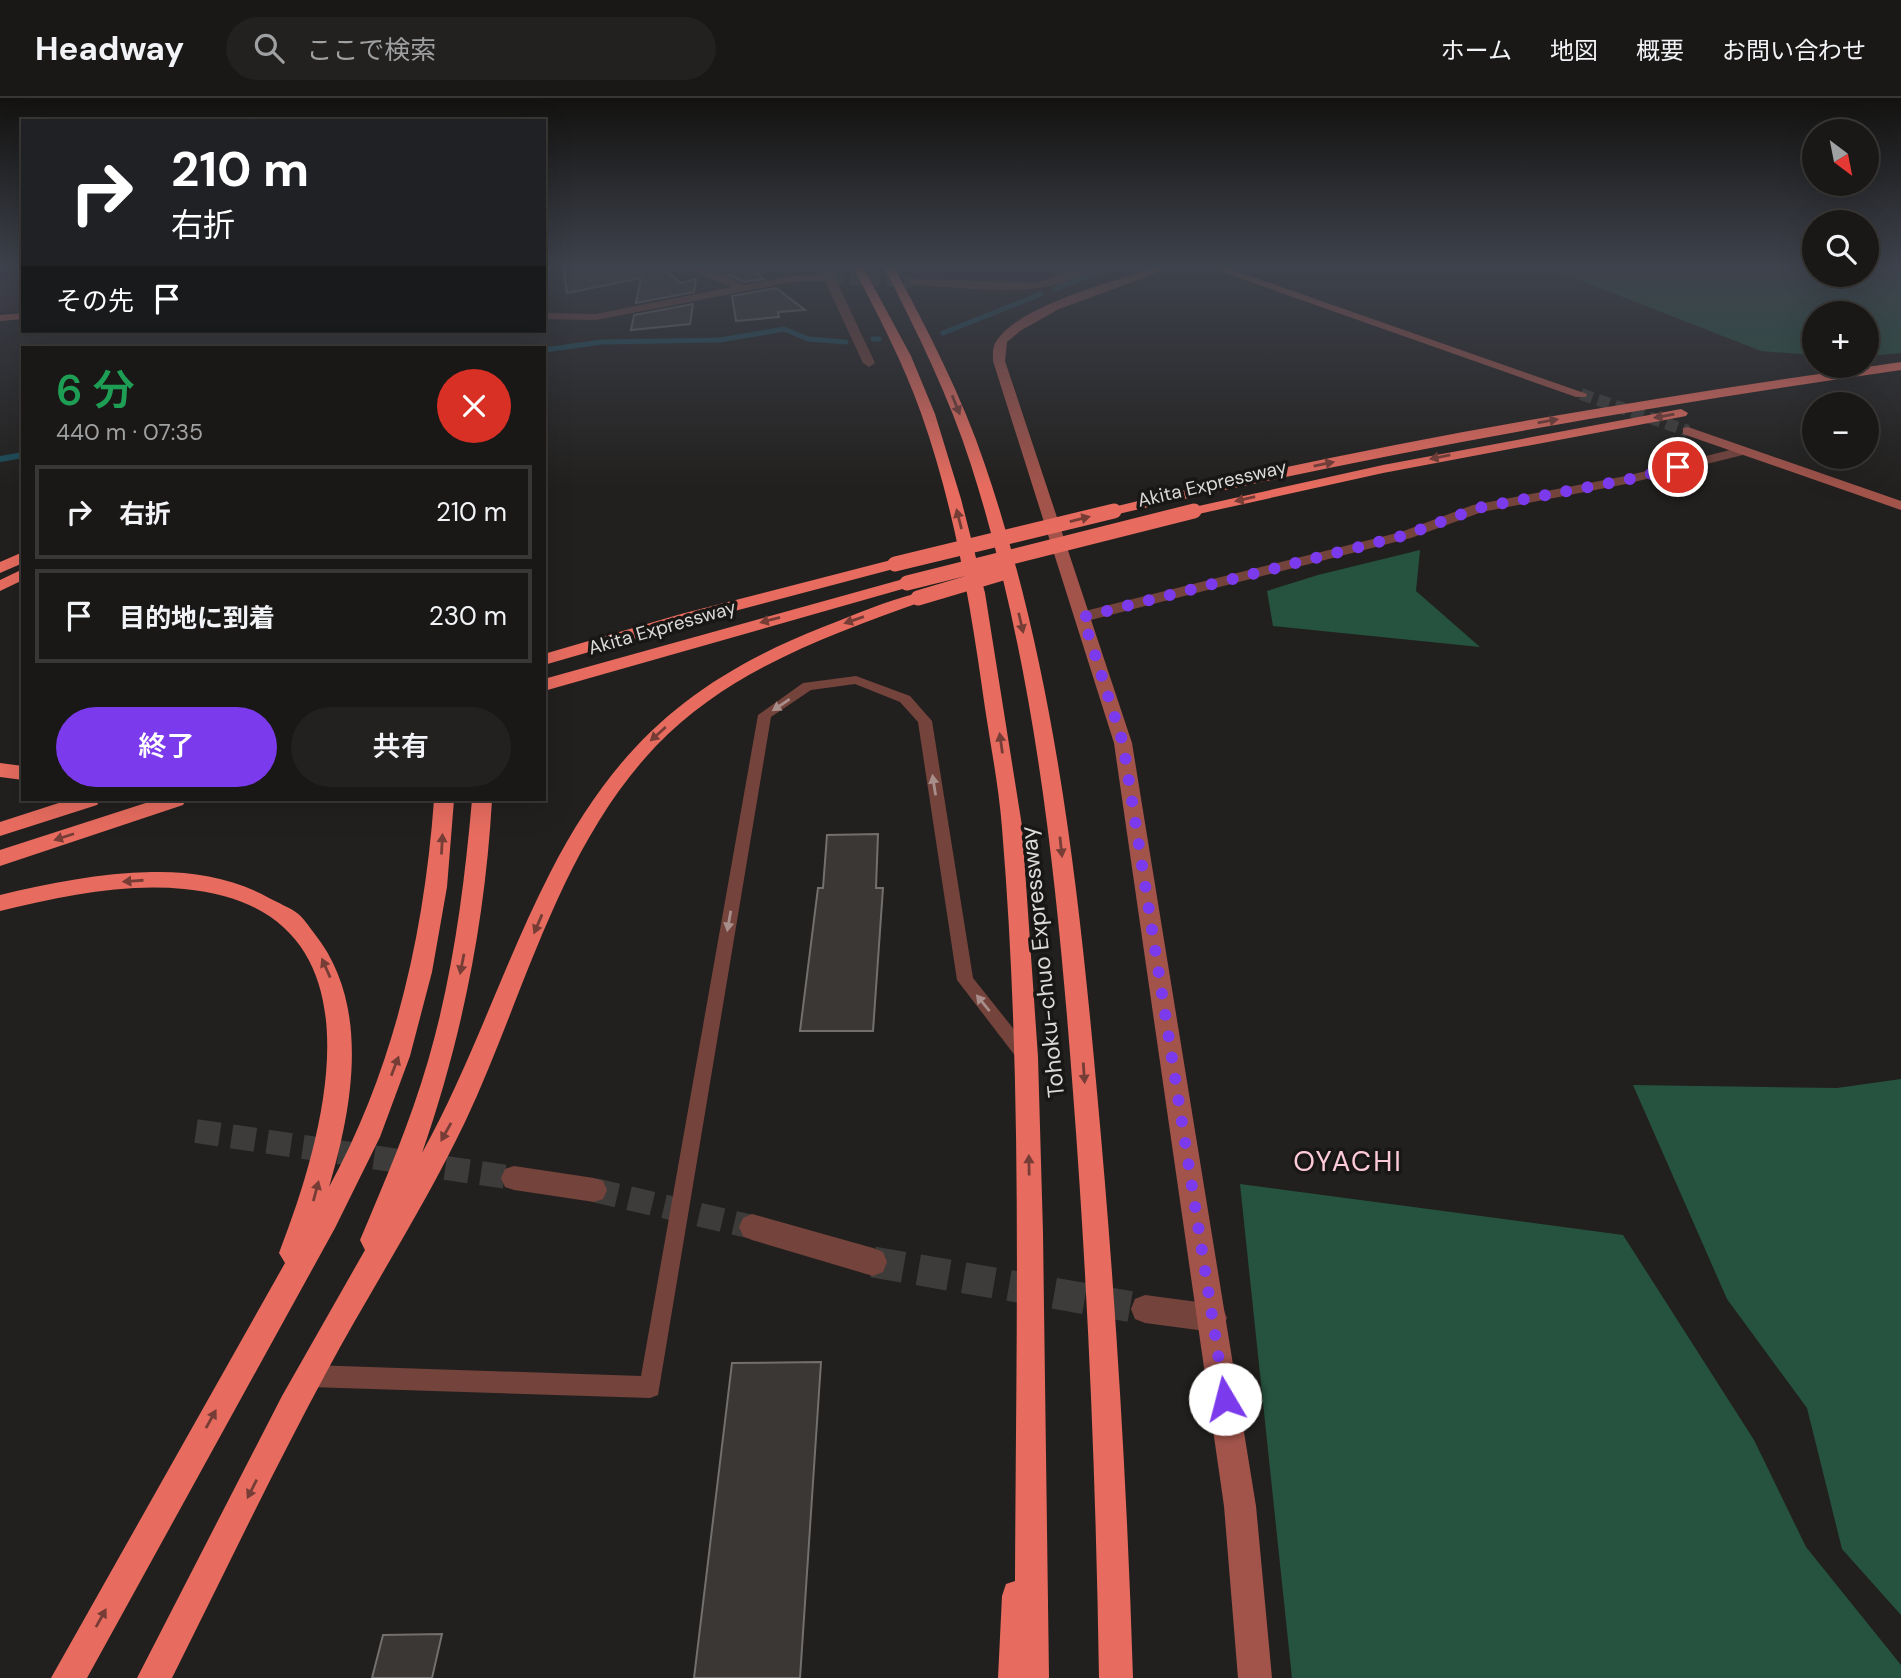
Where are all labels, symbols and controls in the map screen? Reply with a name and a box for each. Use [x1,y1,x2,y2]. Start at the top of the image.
search box [226,17,716,80]
text: Headway [35,27,184,70]
icon: search [250,29,288,67]
text: ここで検索 [306,33,436,67]
text: ホーム [1441,35,1512,66]
text: 地図 [1550,35,1598,66]
text: 概要 [1636,35,1684,66]
text: お問い合わせ [1722,35,1866,66]
north arrow [1802,119,1880,196]
map controls [1802,119,1879,469]
text: 210 m [171,137,309,201]
icon: right [56,147,147,238]
text: 右折 [171,204,235,246]
button: search [1802,210,1879,287]
icon: arrive [148,280,186,318]
text: その先 [56,284,134,318]
button: + [1802,301,1879,378]
text: 6 分 [56,363,135,418]
button: close [437,369,511,443]
button: − [1802,392,1879,469]
one-way arrow [950,395,961,416]
one-way arrow [1653,411,1675,422]
one-way arrow [1537,415,1559,426]
text: 440 m · 07:35 [56,417,203,447]
pin [1648,437,1708,497]
icon: arrive [1659,448,1697,486]
one-way arrow [1429,452,1451,463]
street label: Akita Expressway [1135,454,1290,513]
one-way arrow [1313,458,1335,469]
icon: right [60,493,98,531]
one-way arrow [1234,494,1256,505]
text: 210 m [436,495,507,529]
text: 右折 [119,497,171,531]
one-way arrow [953,508,964,530]
one-way arrow [1070,513,1092,524]
street label: Akita Expressway [585,594,739,661]
icon: arrive [60,597,98,635]
text: 230 m [429,599,507,633]
text: 目的地に到着 [119,601,275,635]
one-way arrow [1015,612,1026,634]
one-way arrow [759,615,781,626]
one-way arrow [843,615,864,626]
one-way arrow [771,698,791,711]
button: 終了 [56,707,277,787]
button: 共有 [291,707,511,787]
one-way arrow [650,725,667,741]
one-way arrow [995,731,1006,753]
one-way arrow [929,774,940,796]
street label: Tohoku-chuo Expressway [1013,825,1071,1099]
one-way arrow [54,832,75,843]
one-way arrow [437,833,448,855]
one-way arrow [1056,836,1067,858]
one-way arrow [122,876,144,887]
one-way arrow [723,910,734,932]
one-way arrow [532,914,543,935]
one-way arrow [456,953,467,975]
one-way arrow [320,958,332,978]
one-way arrow [976,995,991,1013]
one-way arrow [390,1056,401,1077]
one-way arrow [1079,1062,1090,1084]
one-way arrow [440,1123,452,1142]
district label: OYACHI [1293,1143,1403,1180]
one-way arrow [1023,1154,1034,1176]
one-way arrow [312,1181,322,1202]
position arrow [1188,1362,1262,1436]
one-way arrow [205,1410,217,1429]
one-way arrow [246,1479,257,1499]
one-way arrow [95,1609,107,1628]

